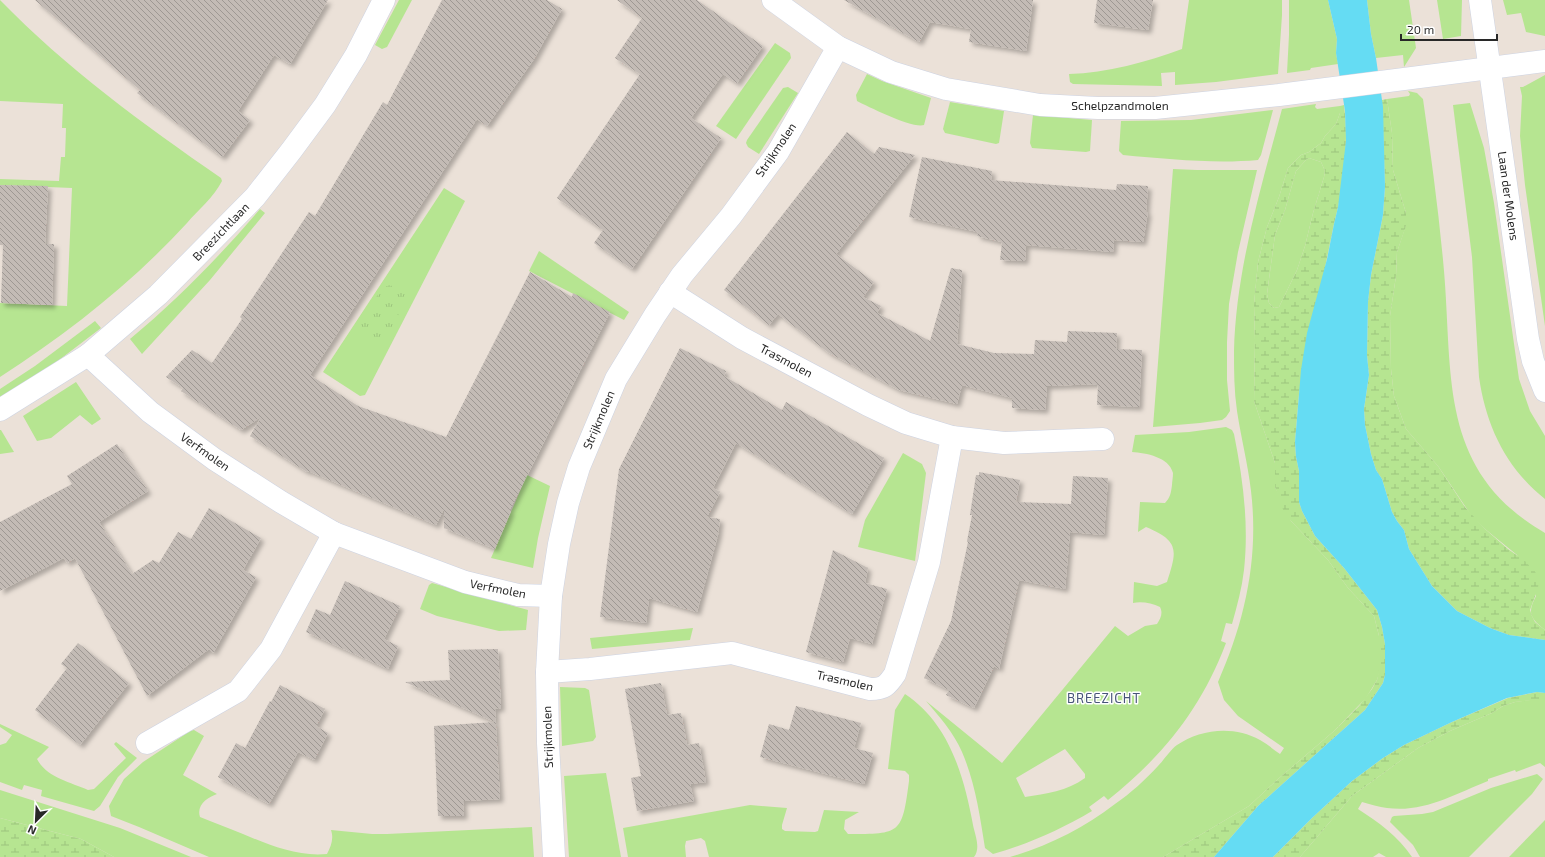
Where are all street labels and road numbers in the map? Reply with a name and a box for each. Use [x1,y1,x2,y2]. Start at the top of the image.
street label: Schelpzandmolen [1071,98,1169,112]
street label: Strijkmolen [752,120,799,180]
street label: Laan der Molens [1496,150,1522,241]
street label: Breezichtlaan [189,199,251,263]
street label: Trasmolen [758,340,815,380]
street label: Strijkmolen [579,388,618,451]
street label: Verfmolen [178,429,233,473]
street label: Verfmolen [469,576,528,600]
street label: Trasmolen [816,667,875,693]
street label: Strijkmolen [539,706,556,768]

